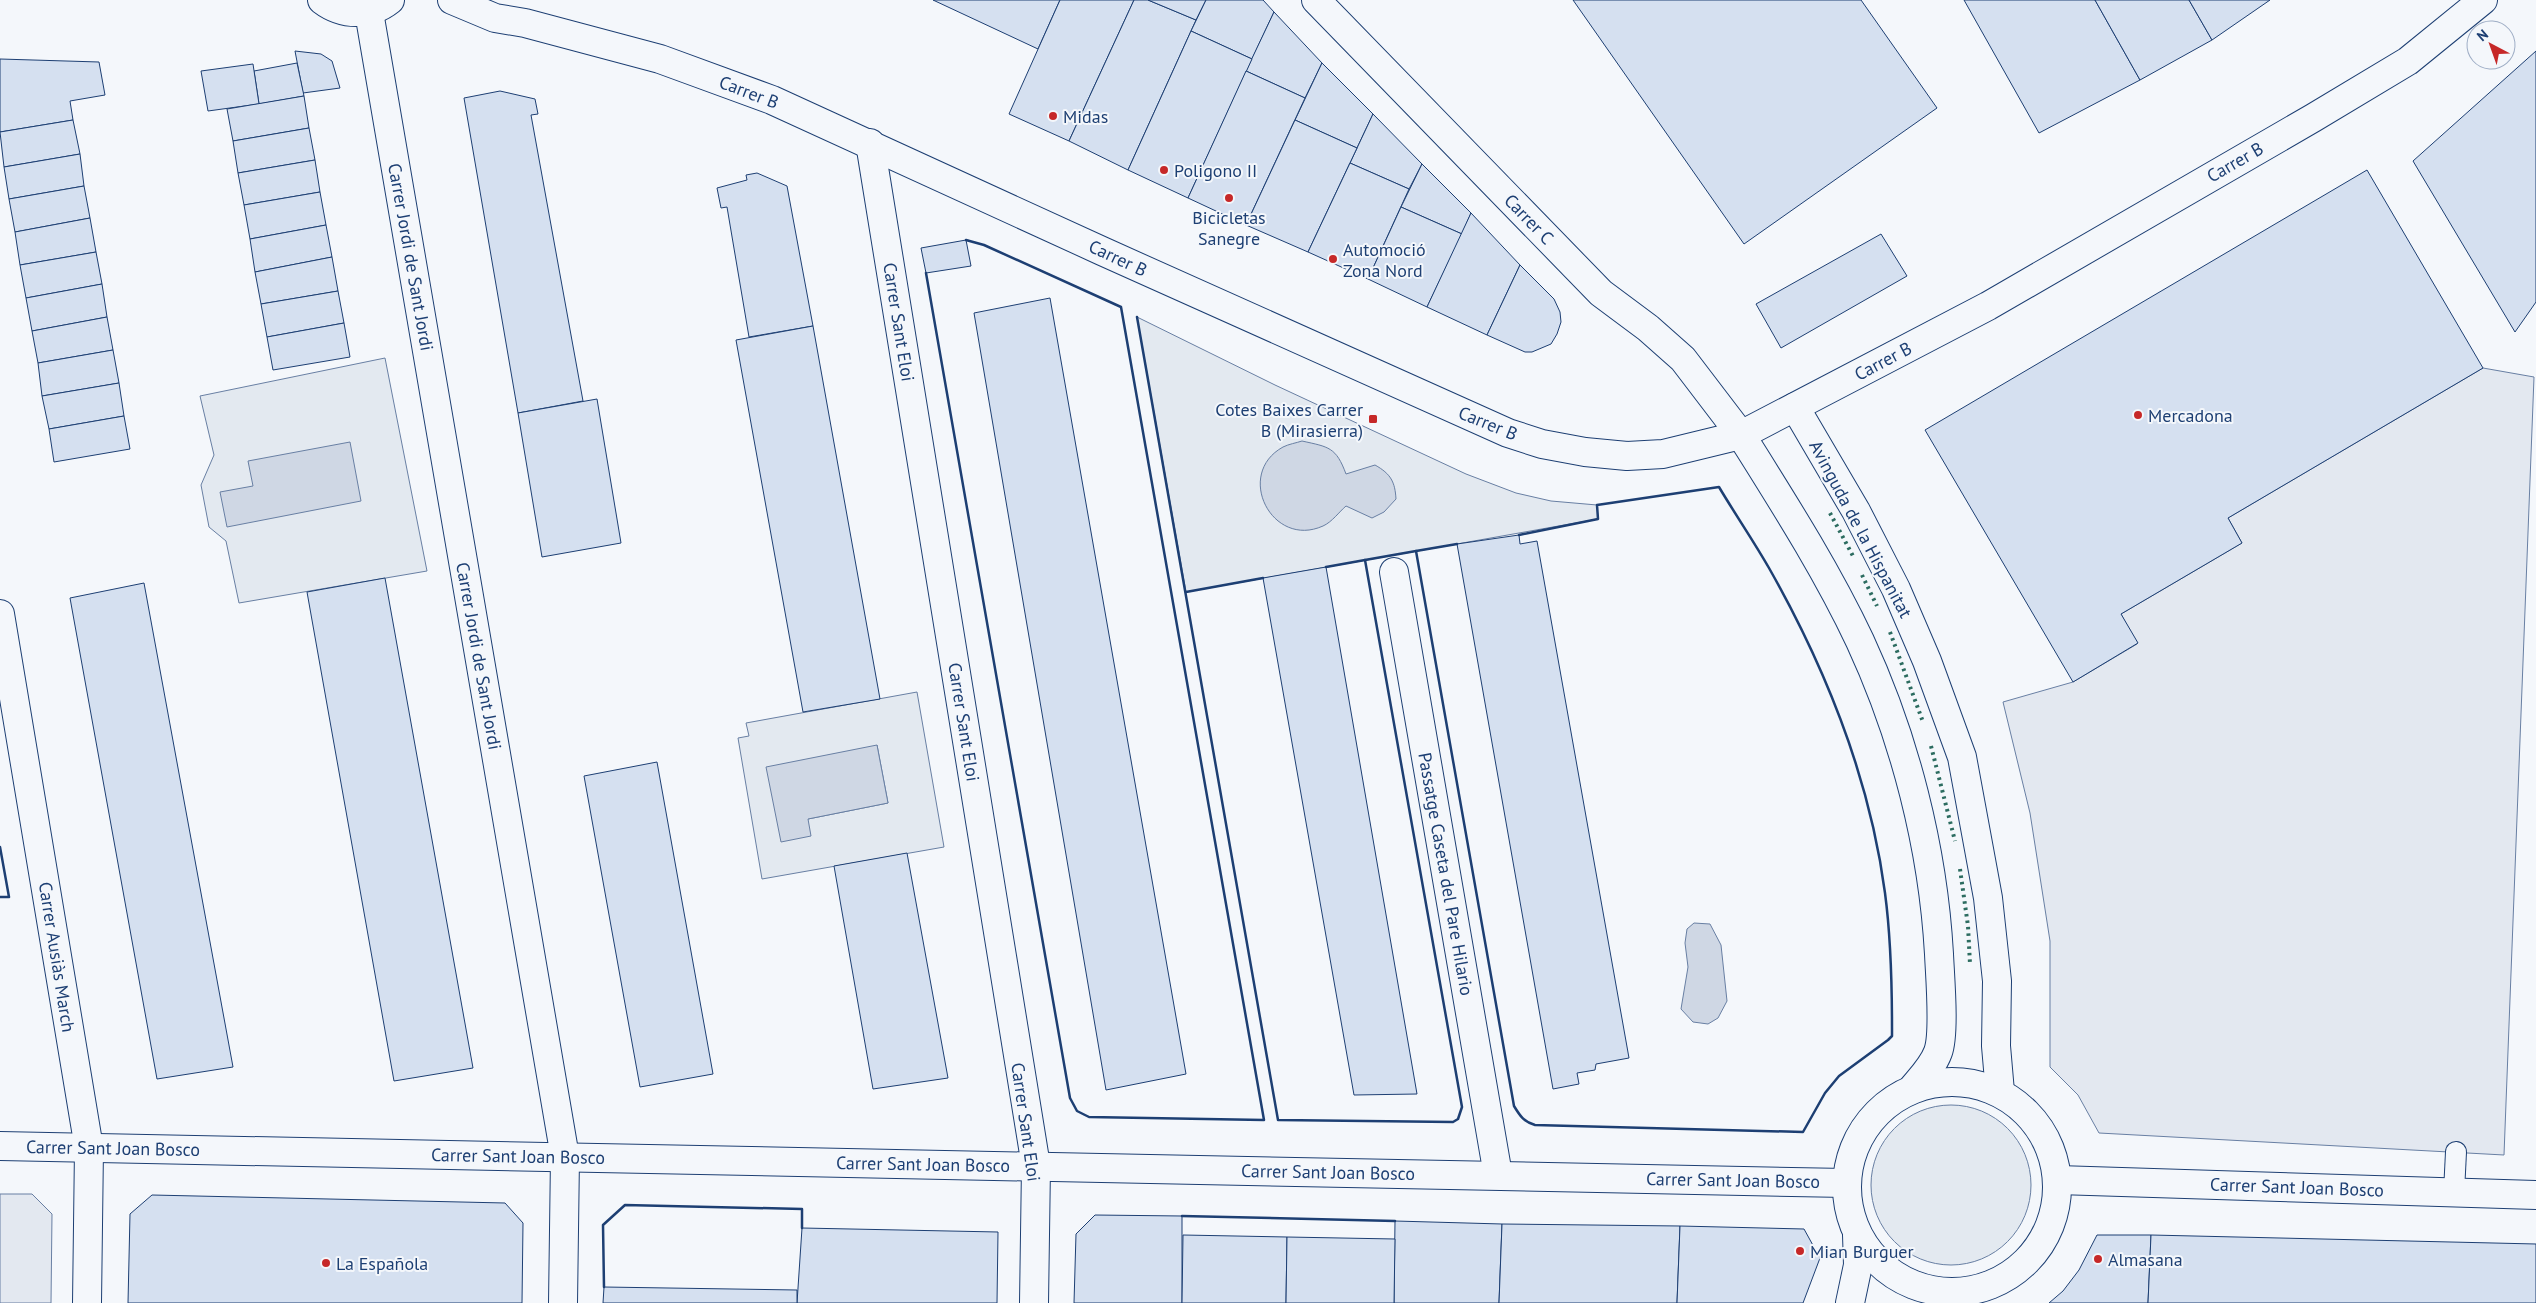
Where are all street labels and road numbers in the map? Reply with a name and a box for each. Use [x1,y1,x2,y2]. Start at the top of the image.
street label: Carrer B [716,70,782,114]
street label: Carrer B [2203,137,2267,187]
street label: Carrer Jordi de Sant Jordi [383,161,439,353]
street label: Carrer C [1499,189,1559,249]
street label: Carrer B [1085,235,1151,281]
street label: Carrer Sant Eloi [878,261,920,383]
street label: Carrer B [1850,336,1916,386]
street label: Carrer B [1455,401,1521,445]
street label: Avinguda de la Hispanitat [1804,436,1918,622]
street label: Carrer Jordi de Sant Jordi [451,560,507,752]
street label: Carrer Sant Eloi [943,661,985,783]
street label: Passatge Caseta del Pare Hilario [1413,751,1479,997]
street label: Carrer Ausiàs March [34,880,80,1034]
street label: Carrer Sant Eloi [1006,1061,1046,1183]
street label: Carrer Sant Joan Bosco [26,1135,200,1161]
street label: Carrer Sant Joan Bosco [431,1143,605,1169]
street label: Carrer Sant Joan Bosco [836,1151,1010,1177]
street label: Carrer Sant Joan Bosco [1241,1159,1415,1185]
street label: Carrer Sant Joan Bosco [1646,1167,1820,1193]
street label: Carrer Sant Joan Bosco [2210,1172,2384,1202]

